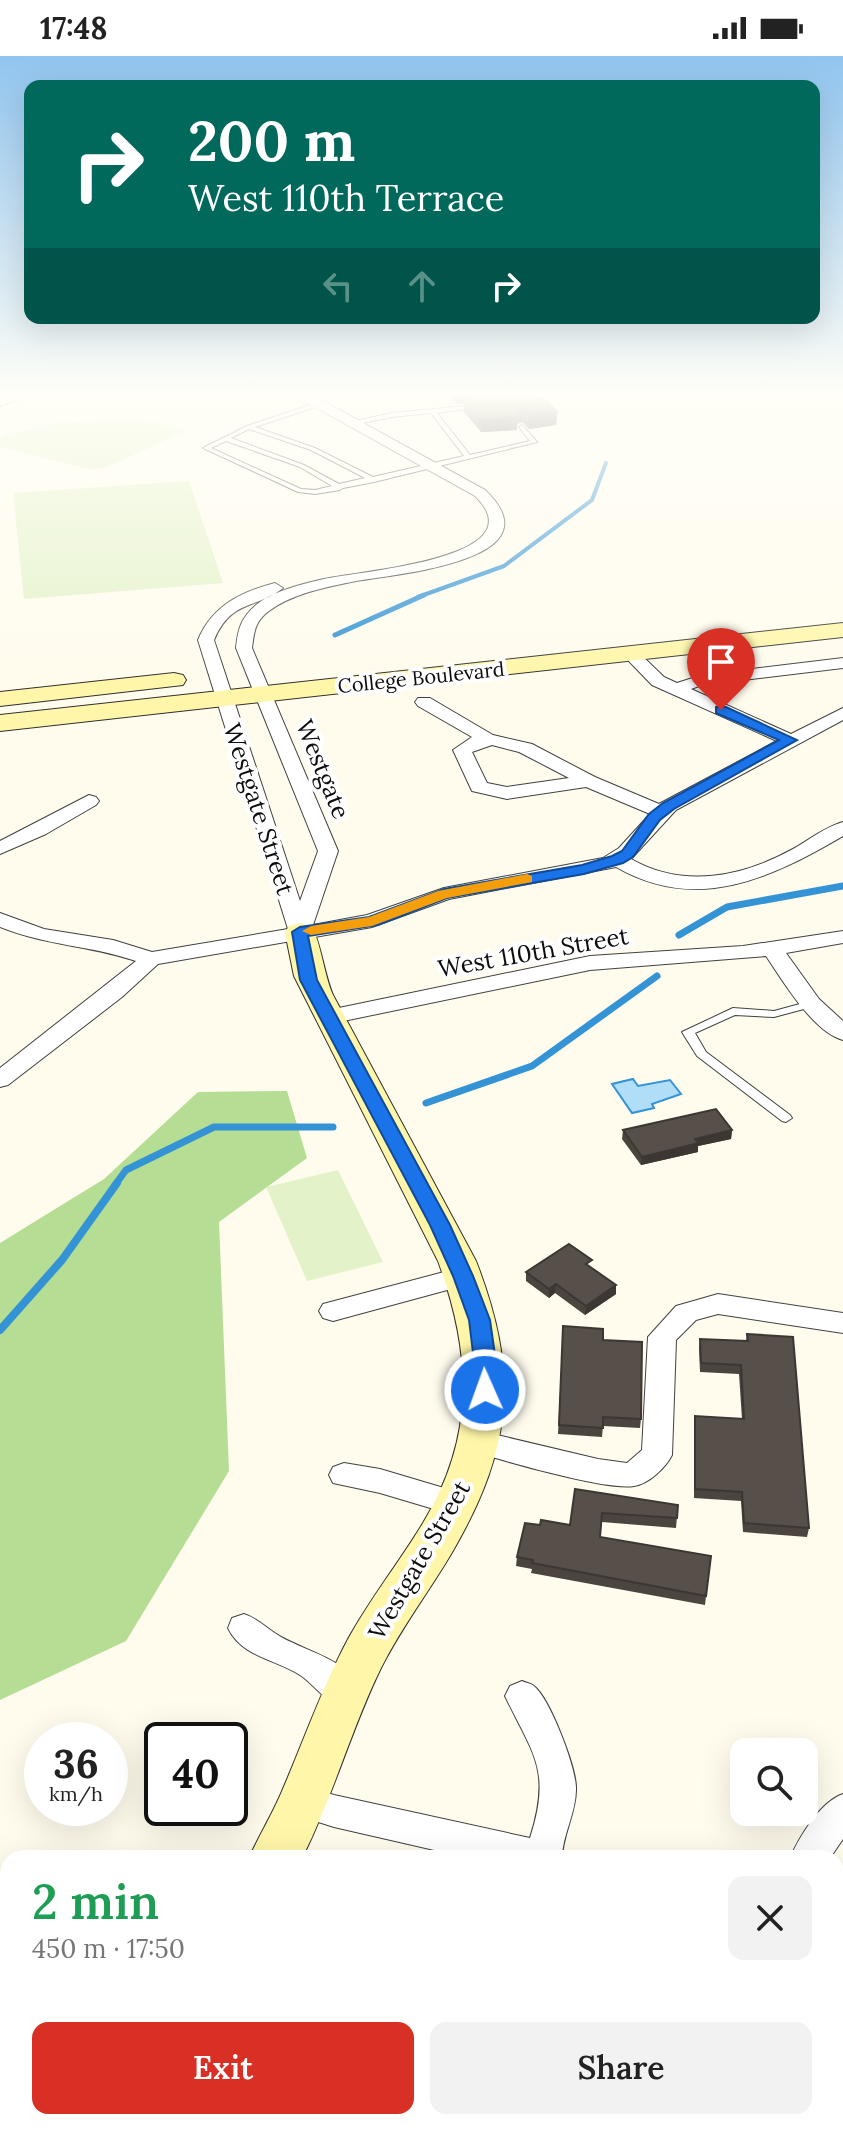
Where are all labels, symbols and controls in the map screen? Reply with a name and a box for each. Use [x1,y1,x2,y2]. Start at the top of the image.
text: 17:48 [40,9,107,47]
text: 200 m [188,105,355,176]
icon: right [56,112,160,216]
text: West 110th Terrace [188,175,504,221]
icon: left [316,264,360,308]
icon: ahead [400,264,444,308]
icon: right [484,264,528,308]
pin [687,628,755,710]
icon: arrive [699,640,743,684]
street label: College Boulevard [336,656,506,698]
street label: Westgate [289,715,357,823]
street label: Westgate Street [217,719,302,899]
street label: West 110th Street [435,920,631,984]
position arrow [443,1348,527,1432]
street label: Westgate Street [361,1474,477,1645]
speed limit sign: 40 [144,1722,248,1826]
text: 36 [53,1738,99,1789]
map controls [730,1738,818,1826]
button: search [730,1738,818,1826]
text: km/h [49,1781,103,1806]
text: 2 min [32,1871,159,1932]
button: close [728,1876,812,1960]
text: 450 m · 17:50 [32,1932,185,1965]
button: Exit [32,2022,414,2114]
button: Share [430,2022,812,2114]

